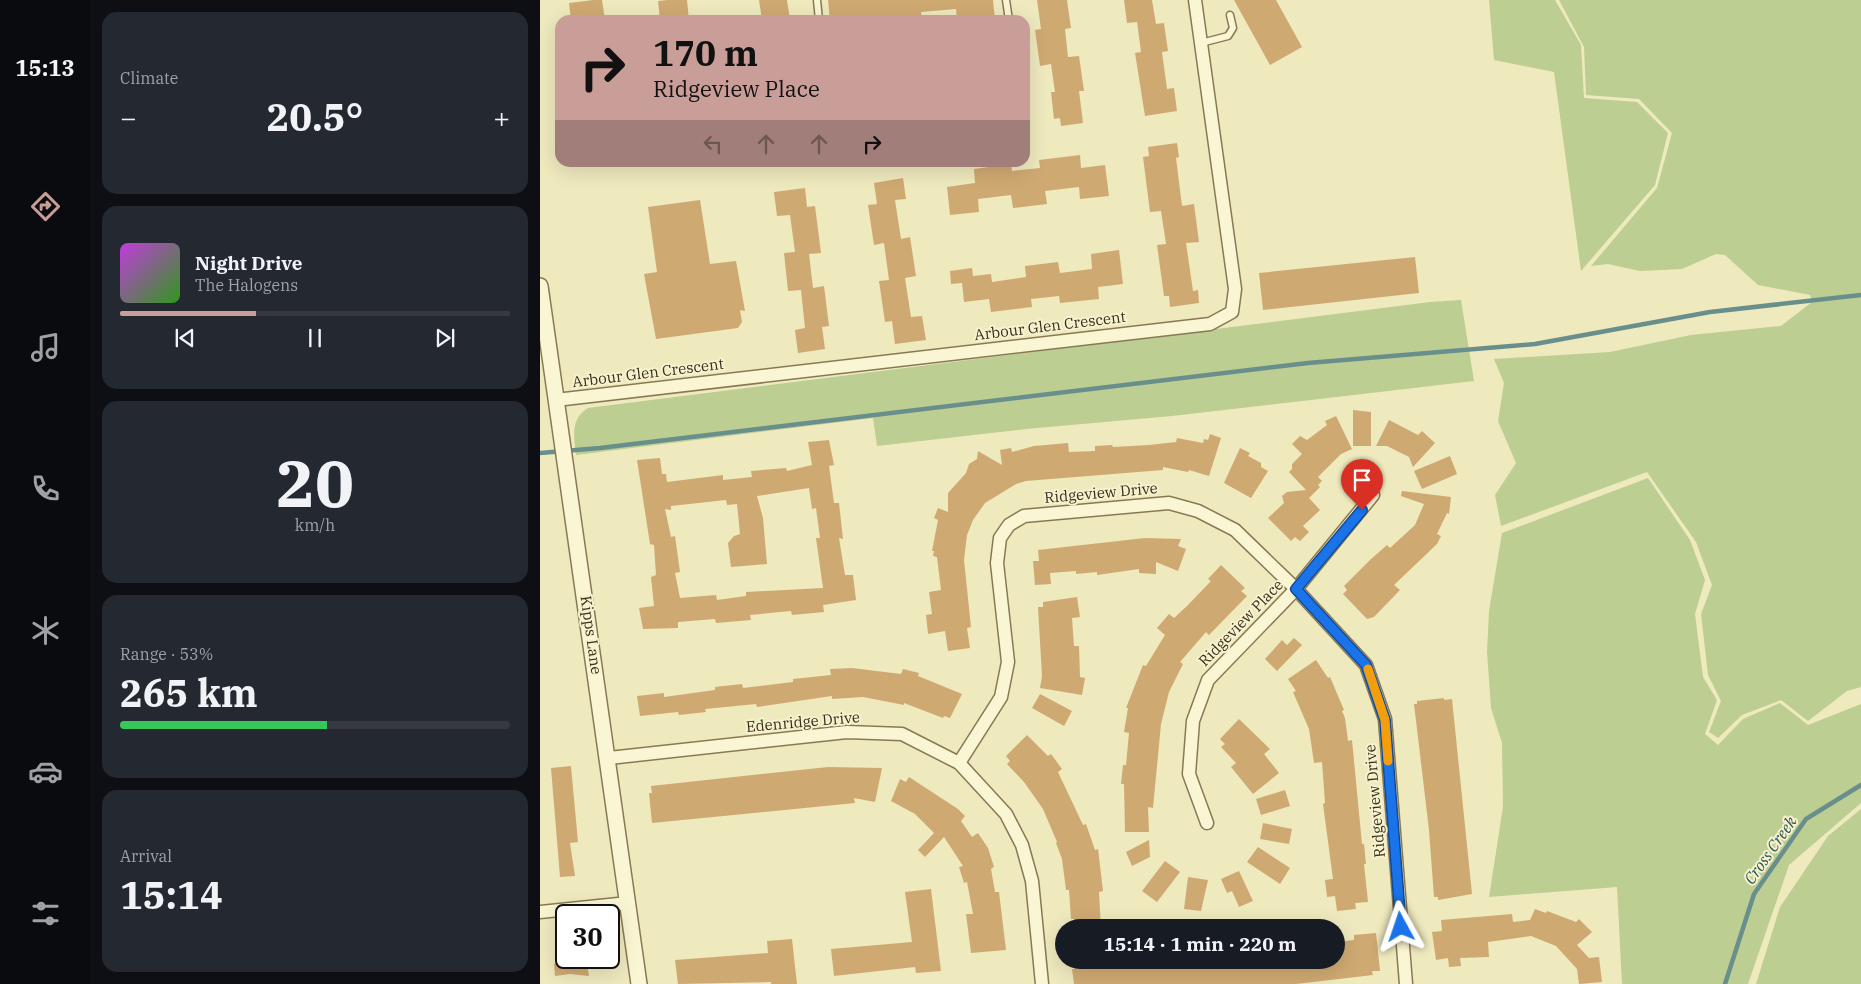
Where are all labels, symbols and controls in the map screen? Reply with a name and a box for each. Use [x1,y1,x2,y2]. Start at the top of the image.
text: 170 m [653,30,758,76]
icon: right [570,35,635,100]
text: 15:13 [15,53,75,82]
text: Climate [120,68,178,88]
text: Ridgeview Place [653,74,820,103]
text: 20.5° [267,92,363,141]
text: − [120,99,137,136]
text: + [493,99,510,136]
icon: left [699,130,727,158]
icon: ahead [752,130,780,158]
icon: ahead [805,130,833,158]
icon: right [858,130,886,158]
icon: directions [28,189,63,224]
text: Night Drive [195,251,303,275]
text: The Halogens [195,275,298,295]
street label: Arbour Glen Crescent [973,307,1127,344]
icon: previous [171,324,199,352]
icon: pause [301,324,329,352]
icon: next [431,324,459,352]
icon: music [28,330,63,365]
street label: Arbour Glen Crescent [571,354,725,391]
text: 20 [276,440,354,525]
pin [1341,459,1383,510]
icon: arrive [1348,466,1376,494]
icon: phone [28,471,63,506]
street label: Ridgeview Drive [1043,478,1158,507]
text: km/h [295,515,335,535]
street label: Ridgeview Place [1194,575,1287,670]
street label: Kipps Lane [577,594,606,675]
icon: climate [28,613,63,648]
text: Range · 53% [120,644,213,664]
text: 265 km [120,668,258,717]
street label: Edenridge Drive [745,707,861,736]
street label: Ridgeview Drive [1360,744,1389,859]
icon: car [28,754,63,789]
water label: Cross Creek [1739,812,1801,888]
text: Arrival [120,846,172,866]
text: 15:14 [120,870,223,919]
icon: filters [28,896,63,931]
position arrow [1374,900,1426,952]
speed limit sign: 30 [555,904,620,969]
text: 15:14 · 1 min · 220 m [1104,932,1296,956]

